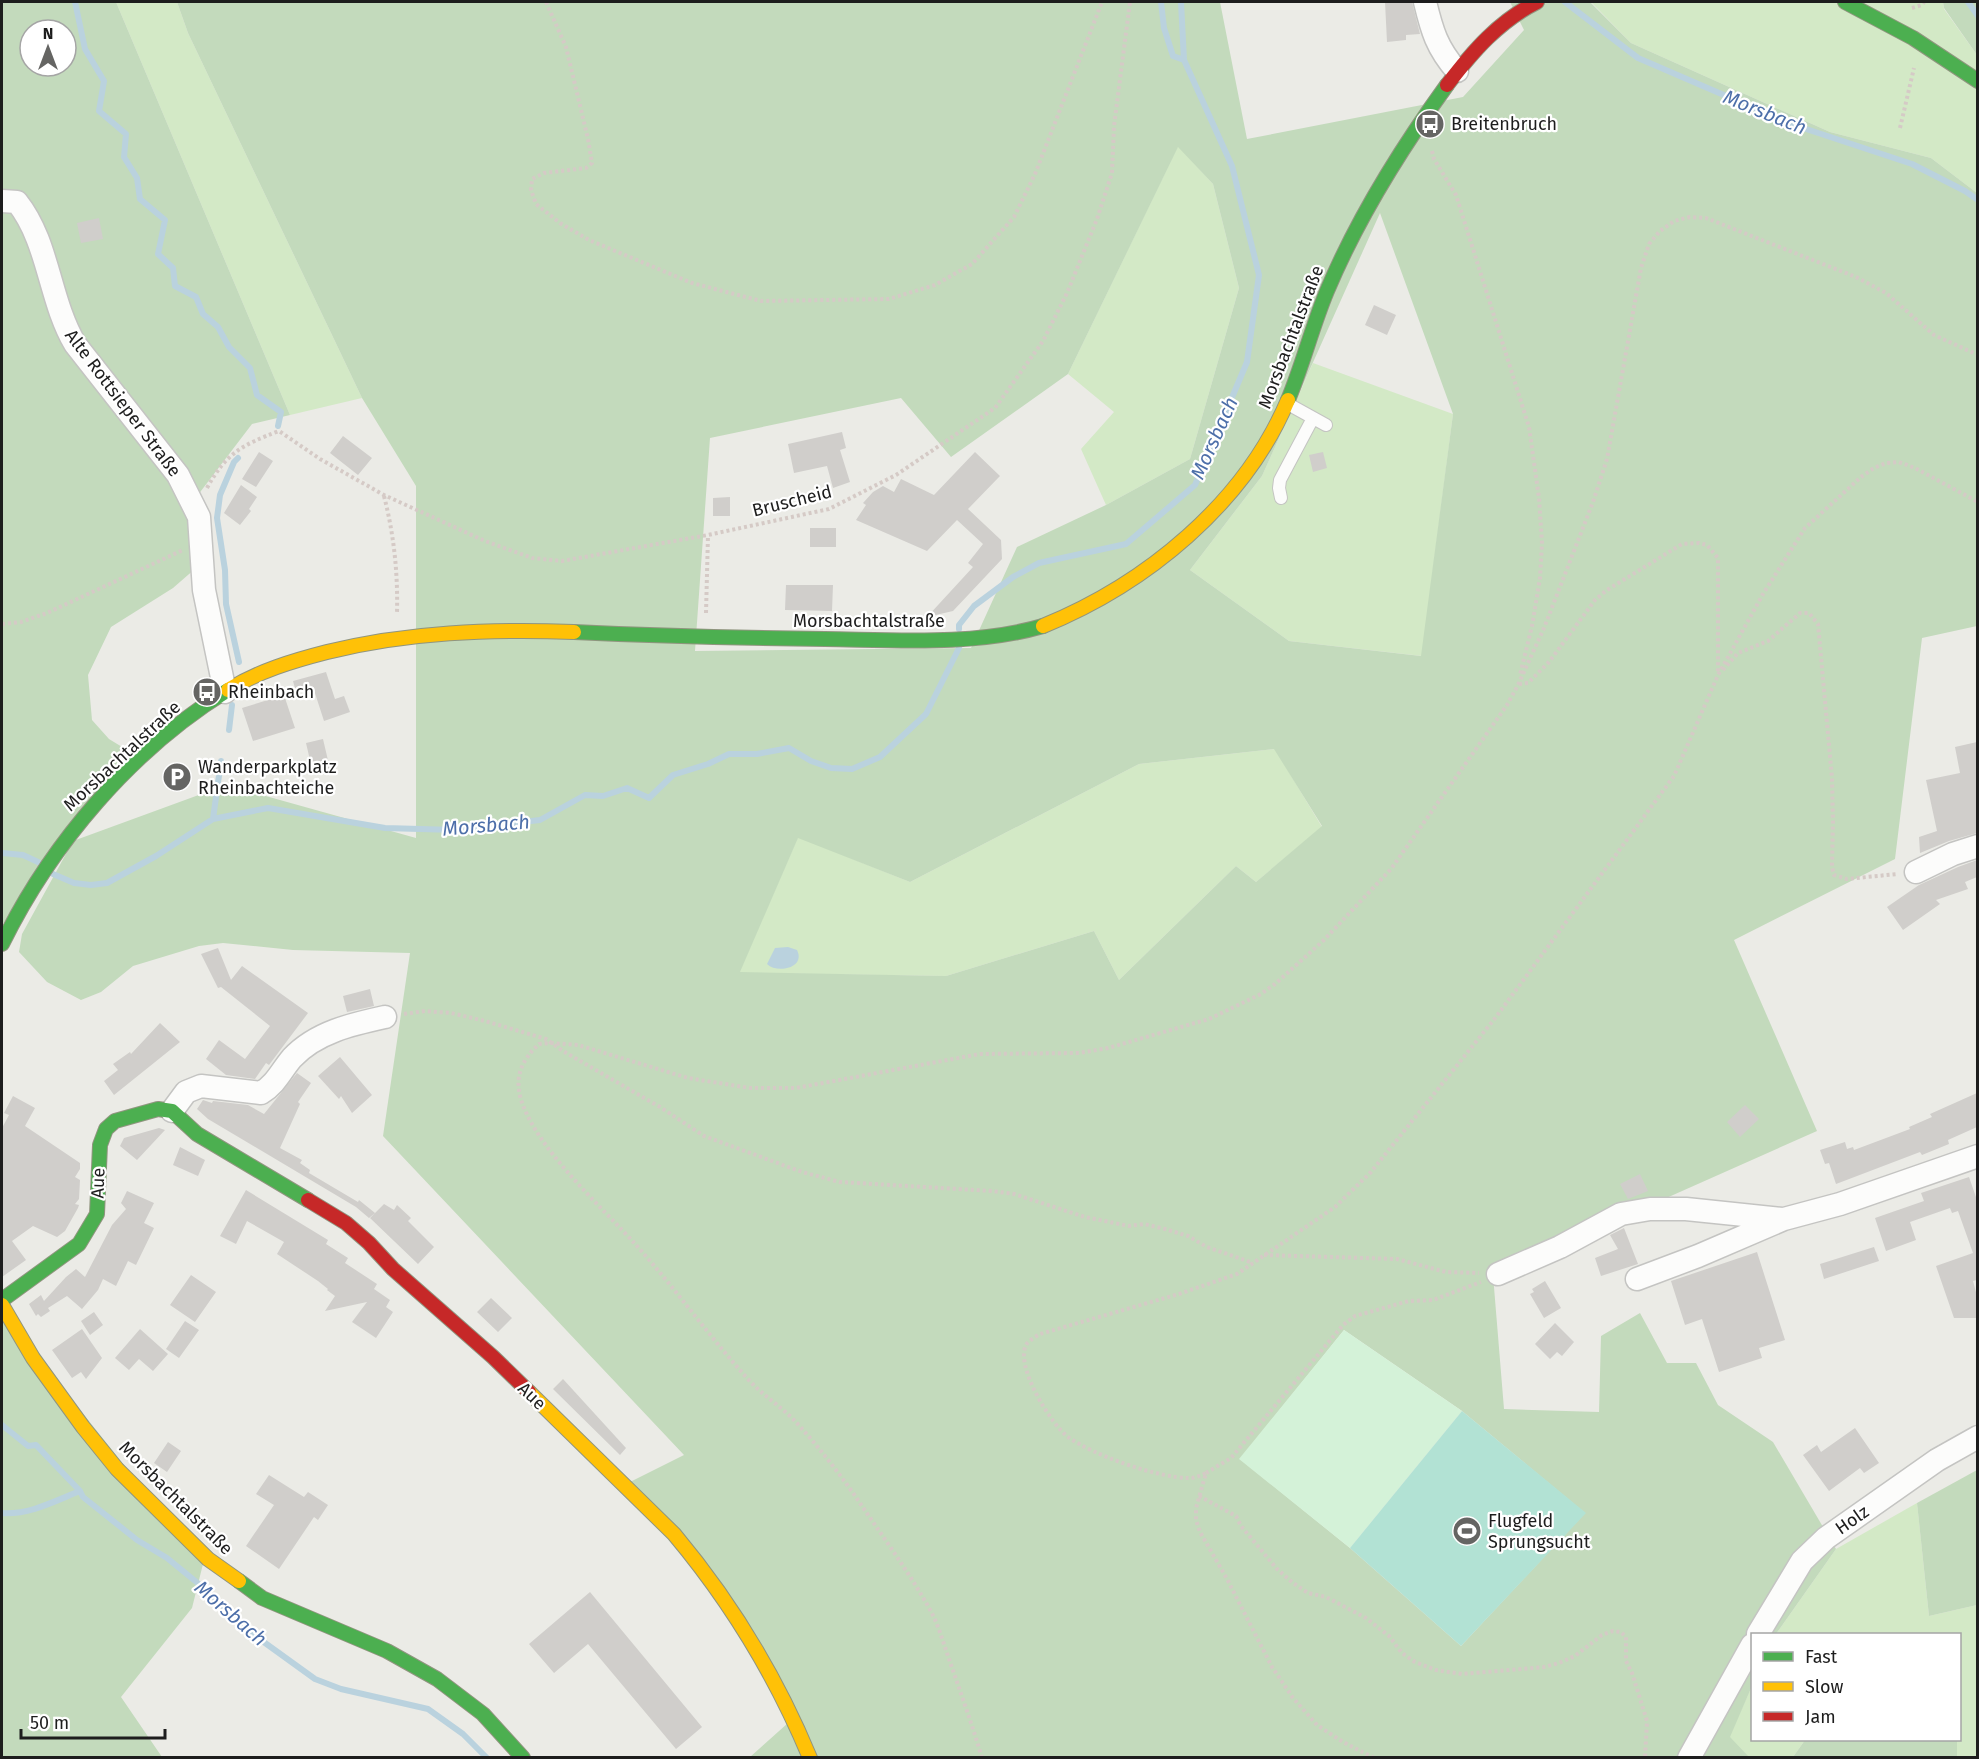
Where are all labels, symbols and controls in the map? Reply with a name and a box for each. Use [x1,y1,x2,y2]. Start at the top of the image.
north arrow [18,18,78,78]
text: N [43,24,53,43]
water label: Morsbach [1720,84,1810,140]
bus stop icon: Breitenbruch [1414,108,1446,140]
place label: Breitenbruch [1451,113,1557,135]
street label: Morsbachtalstraße [1254,262,1328,412]
street label: Alte Rottsieper Straße [60,325,186,481]
water label: Morsbach [1185,393,1243,483]
street label: Bruscheid [750,480,834,522]
street label: Morsbachtalstraße [793,610,945,632]
bus stop icon: Rheinbach [191,676,223,708]
place label: Rheinbach [228,681,314,703]
street label: Morsbachtalstraße [59,696,185,816]
place label: Wanderparkplatz Rheinbachteiche [198,756,337,799]
parking icon: Wanderparkplatz Rheinbachteiche [161,761,193,793]
water label: Morsbach [441,809,531,841]
street label: Aue [86,1167,110,1199]
street label: Aue [513,1377,551,1415]
street label: Morsbachtalstraße [115,1437,237,1559]
street label: Holz [1831,1501,1873,1539]
place label: Flugfeld Sprungsucht [1488,1510,1591,1553]
sports icon: Flugfeld Sprungsucht [1451,1515,1483,1547]
water label: Morsbach [190,1575,272,1651]
legend [1751,1633,1961,1741]
text: Fast [1805,1646,1838,1668]
text: Slow [1805,1676,1844,1698]
scale bar [21,1702,165,1740]
text: Jam [1805,1706,1836,1728]
text: 50 m [30,1712,69,1734]

